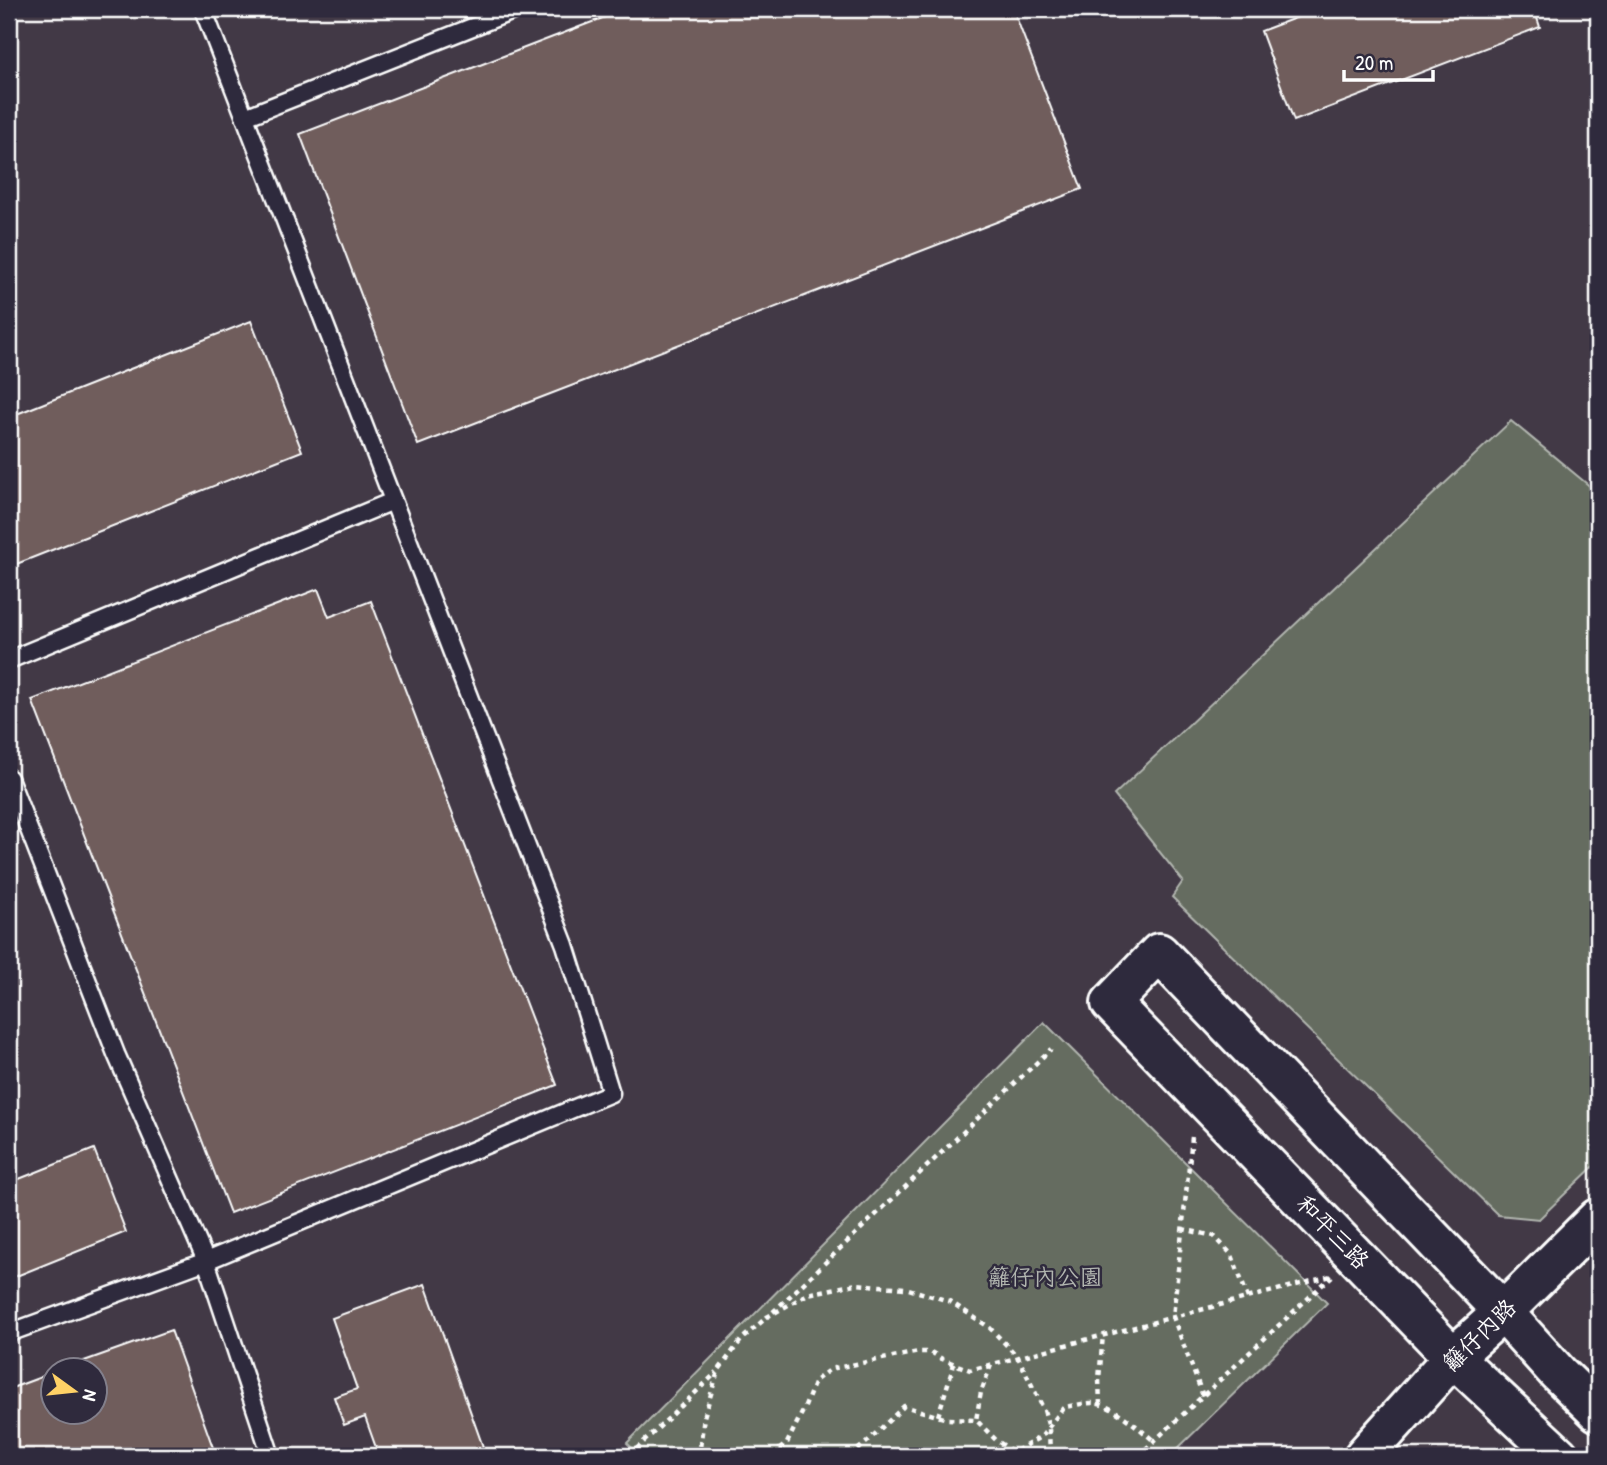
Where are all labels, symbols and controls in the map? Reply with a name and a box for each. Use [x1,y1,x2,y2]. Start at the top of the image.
scale bar [1344,38,1434,82]
text: 20 m [1355,48,1393,77]
street label: 和平三路 [1290,1188,1376,1276]
park label: 籬仔內公園 [988,1261,1103,1292]
street label: 籬仔內路 [1435,1292,1523,1378]
north arrow [38,1356,108,1426]
text: N [77,1387,104,1404]

